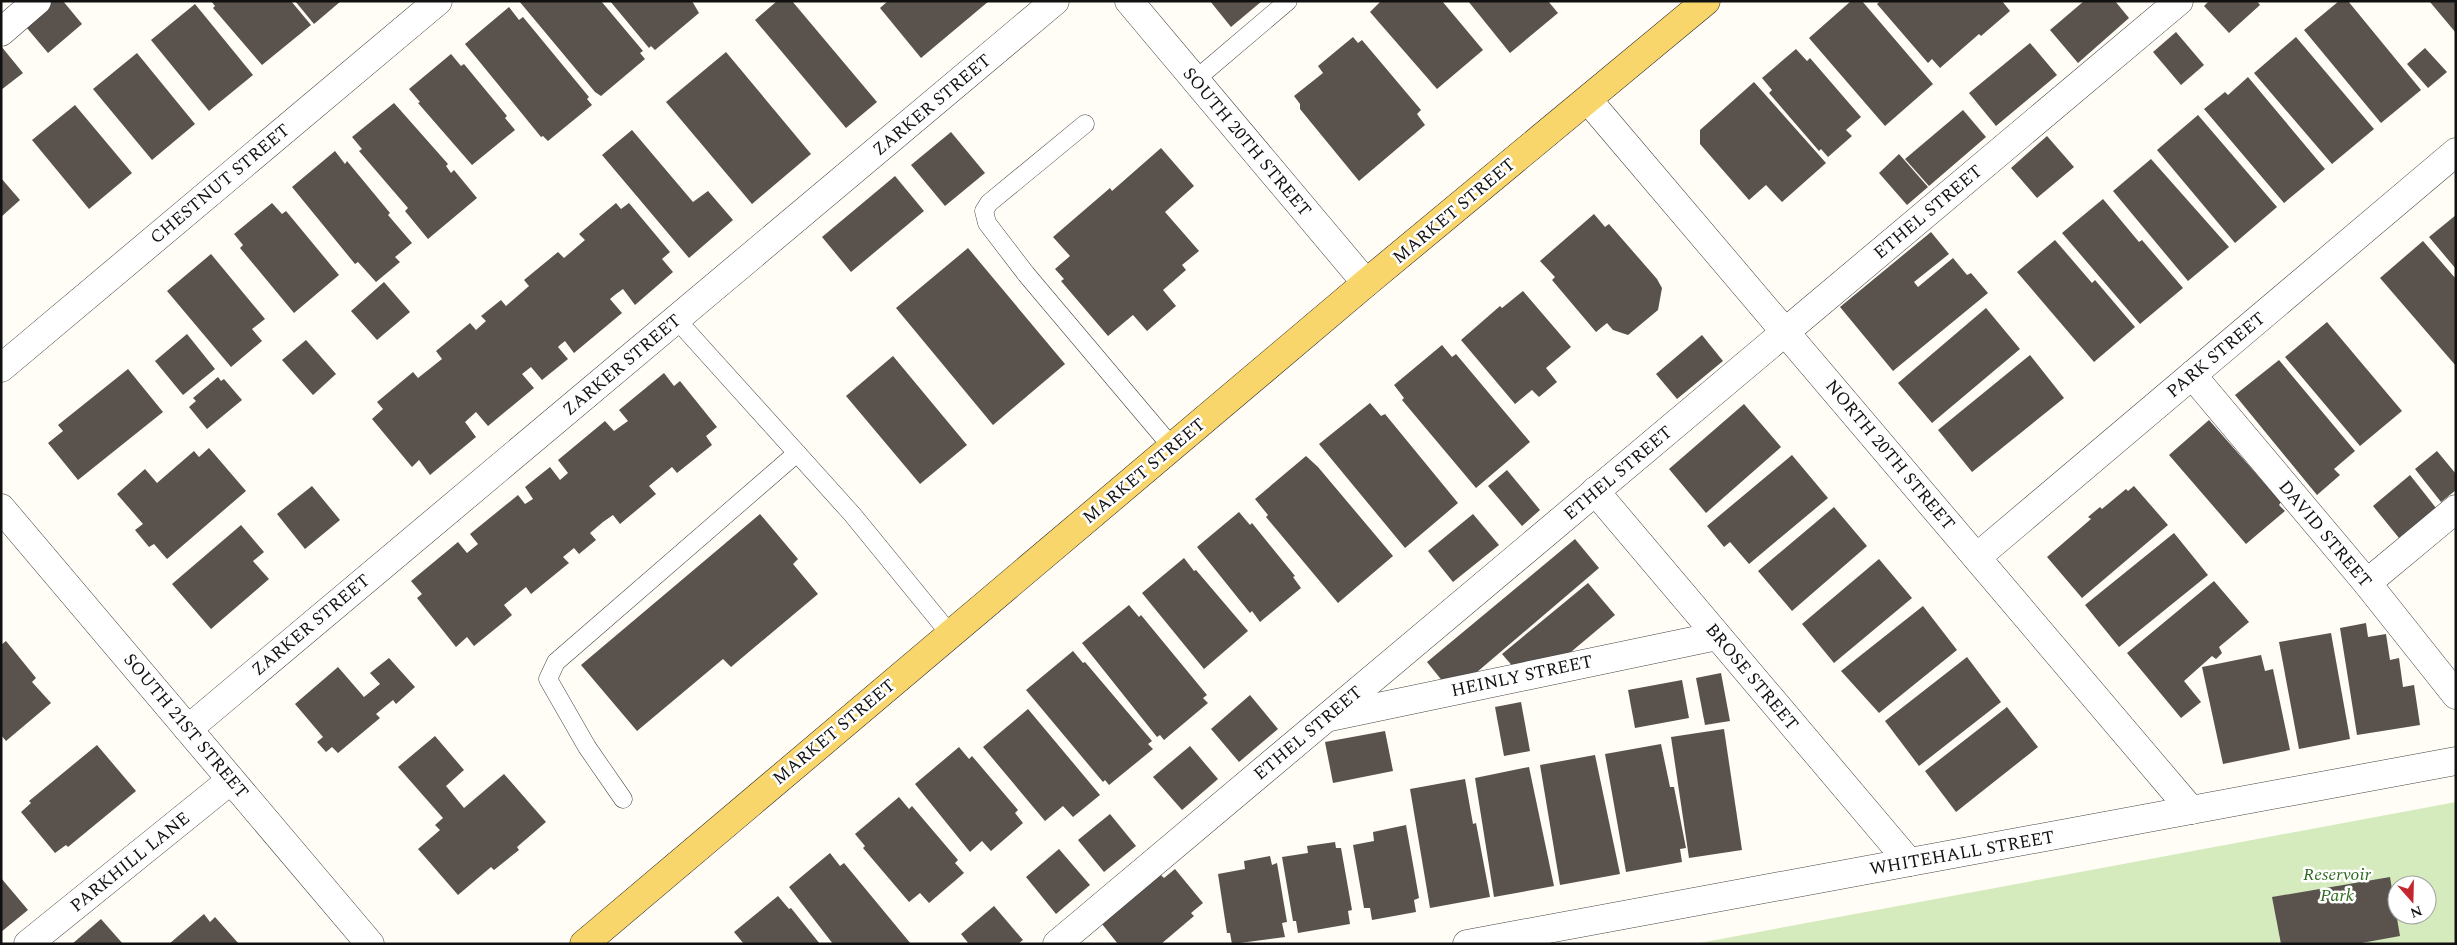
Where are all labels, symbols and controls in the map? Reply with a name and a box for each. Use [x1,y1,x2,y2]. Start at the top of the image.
street label: ZARKER STREET [867,47,997,163]
street label: SOUTH 20TH STREET [1176,61,1318,223]
street label: CHESTNUT STREET [144,117,296,251]
street label: MARKET STREET [1387,151,1521,271]
street label: ETHEL STREET [1868,158,1988,266]
street label: PARK STREET [2161,305,2271,405]
street label: ZARKER STREET [557,307,687,423]
street label: NORTH 20TH STREET [1819,373,1961,537]
street label: MARKET STREET [1077,411,1211,531]
street label: ETHEL STREET [1558,419,1678,527]
street label: DAVID STREET [2272,474,2378,594]
street label: ZARKER STREET [246,567,376,683]
street label: BROSE STREET [1699,617,1805,737]
street label: SOUTH 21ST STREET [117,647,255,805]
street label: HEINLY STREET [1449,648,1595,704]
street label: MARKET STREET [767,672,901,792]
street label: ETHEL STREET [1248,679,1368,787]
street label: PARKHILL LANE [64,805,196,919]
street label: WHITEHALL STREET [1867,823,2057,883]
park label: Reservoir Park [2303,861,2372,909]
north arrow [2387,875,2437,925]
text: N [2407,900,2425,924]

